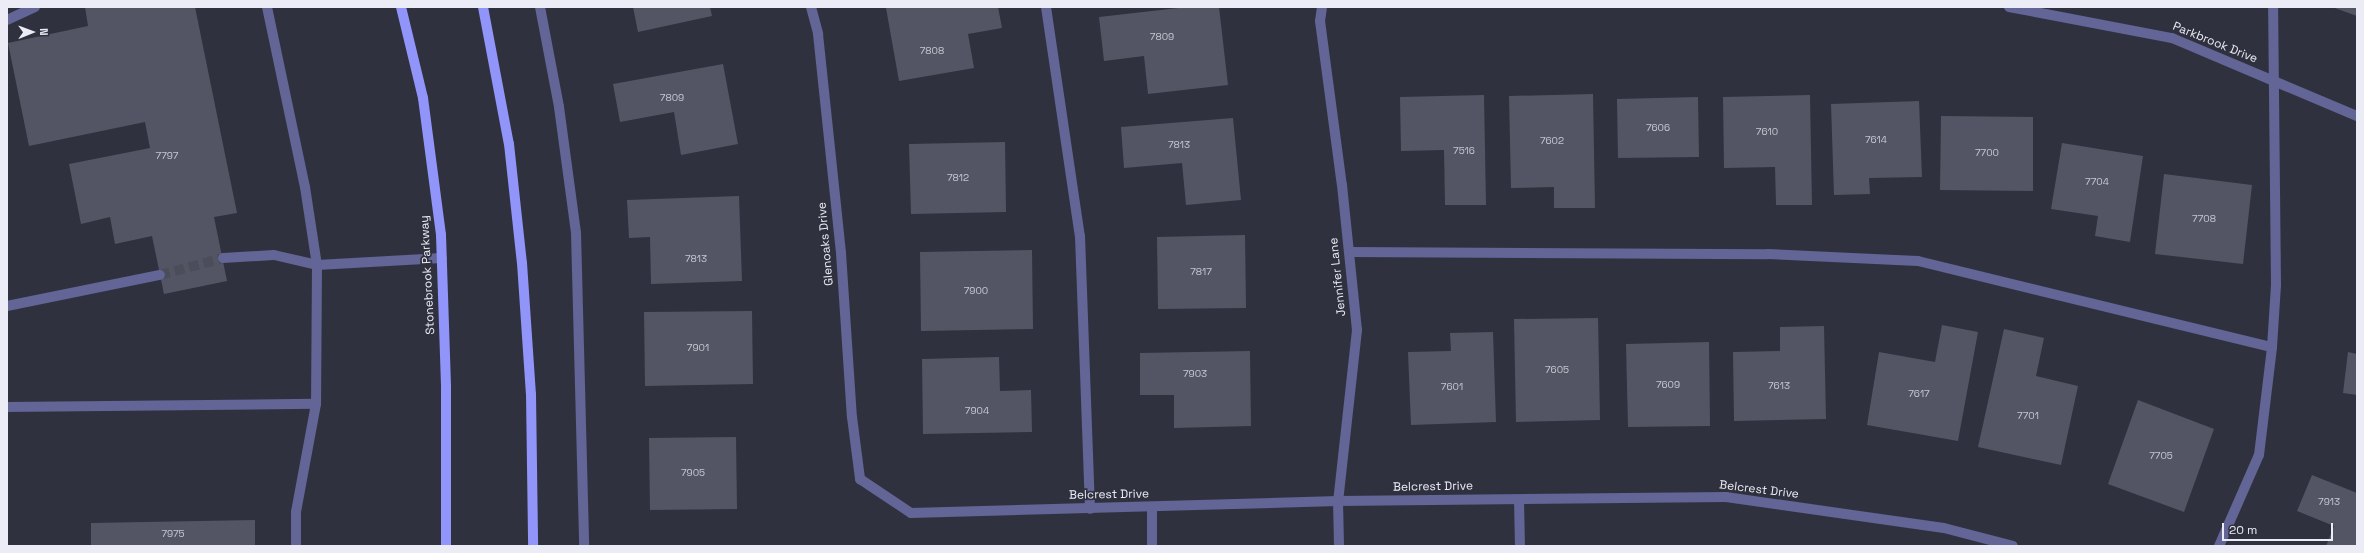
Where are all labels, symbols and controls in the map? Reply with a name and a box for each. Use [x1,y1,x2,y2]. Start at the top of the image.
north arrow [12,12,52,52]
street label: Parkbrook Drive [2171,19,2259,67]
text: N [37,28,51,36]
house number: 7809 [1150,31,1174,43]
house number: 7808 [920,45,944,57]
house number: 7809 [660,92,684,104]
house number: 7606 [1646,122,1670,134]
house number: 7610 [1756,126,1778,138]
house number: 7614 [1865,134,1887,146]
house number: 7602 [1540,135,1564,147]
house number: 7813 [1168,139,1190,151]
house number: 7516 [1453,145,1475,157]
house number: 7700 [1975,147,1999,159]
house number: 7797 [156,150,178,162]
house number: 7812 [947,172,969,184]
house number: 7704 [2085,176,2109,188]
street label: Glenoaks Drive [815,201,837,287]
house number: 7708 [2192,213,2216,225]
street label: Stonebrook Parkway [418,215,438,335]
street label: Jennifer Lane [1327,237,1349,317]
house number: 7813 [685,253,707,265]
house number: 7817 [1190,266,1212,278]
house number: 7900 [964,285,988,297]
house number: 7901 [687,342,709,354]
house number: 7605 [1545,364,1569,376]
house number: 7903 [1183,368,1207,380]
house number: 7609 [1656,379,1680,391]
house number: 7613 [1768,380,1790,392]
house number: 7601 [1441,381,1463,393]
house number: 7617 [1908,388,1930,400]
house number: 7904 [965,405,989,417]
house number: 7701 [2017,410,2039,422]
house number: 7705 [2149,450,2173,462]
house number: 7905 [681,467,705,479]
street label: Belcrest Drive [1718,478,1800,502]
street label: Belcrest Drive [1393,479,1473,495]
street label: Belcrest Drive [1069,487,1149,503]
house number: 7913 [2318,496,2340,508]
scale bar [2224,515,2335,541]
text: 20 m [2229,522,2257,538]
house number: 7975 [161,528,185,540]

